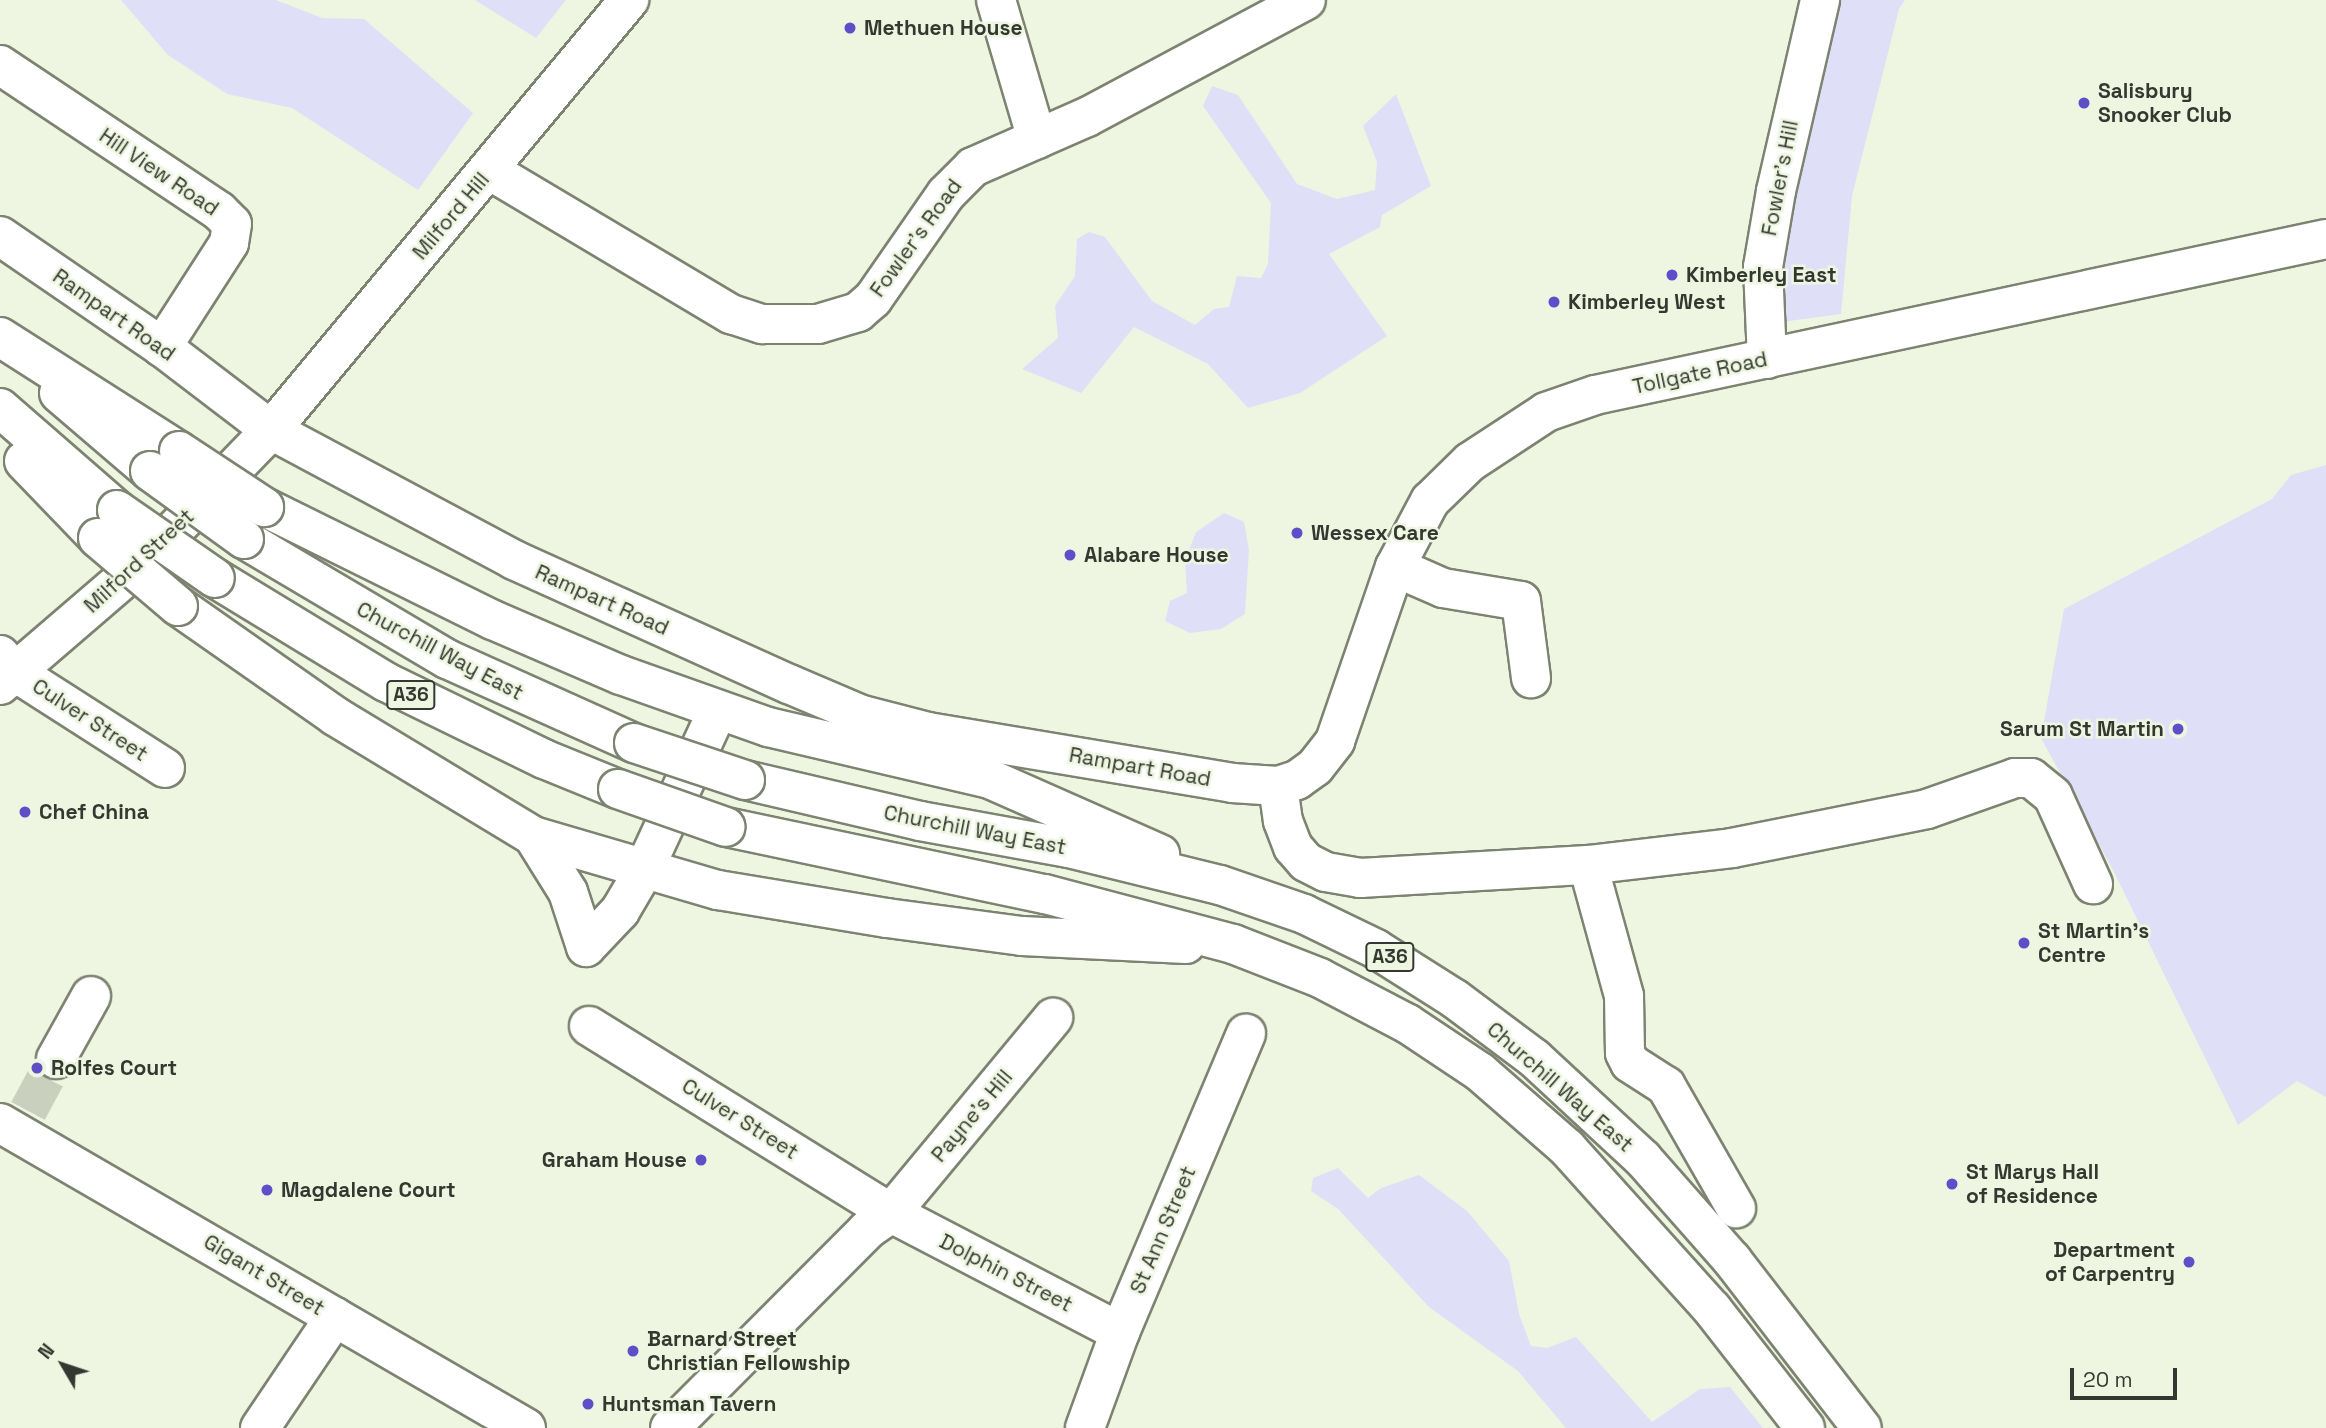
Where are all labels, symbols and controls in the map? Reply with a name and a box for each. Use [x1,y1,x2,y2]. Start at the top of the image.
place label: Methuen House [864,15,1023,41]
marker: Methuen House [842,20,858,36]
place label: Salisbury Snooker Club [2098,78,2232,128]
marker: Salisbury Snooker Club [2076,95,2092,111]
street label: Fowler's Hill [1756,118,1804,238]
street label: Hill View Road [94,123,224,221]
street label: Milford Hill [407,167,495,265]
street label: Fowler's Road [865,174,967,302]
place label: Kimberley East [1686,262,1837,288]
street label: Rampart Road [48,264,180,366]
marker: Kimberley East [1664,267,1680,283]
place label: Kimberley West [1568,289,1726,315]
marker: Kimberley West [1546,294,1562,310]
street label: Tollgate Road [1630,346,1770,400]
street label: Milford Street [79,504,199,618]
place label: Wessex Care [1311,520,1439,546]
marker: Wessex Care [1289,525,1305,541]
place label: Alabare House [1084,542,1229,568]
marker: Alabare House [1062,547,1078,563]
street label: Rampart Road [531,559,673,641]
street label: Churchill Way East [352,596,528,706]
street label: Culver Street [28,673,152,767]
road number: A36 [385,680,437,710]
place label: Sarum St Martin [2000,716,2164,742]
marker: Sarum St Martin [2170,721,2186,737]
street label: Rampart Road [1067,742,1213,792]
place label: Chef China [39,799,149,825]
street label: Churchill Way East [882,800,1068,860]
marker: Chef China [17,804,33,820]
place label: St Martin's Centre [2038,918,2149,968]
marker: St Martin's Centre [2016,935,2032,951]
road number: A36 [1364,942,1416,973]
street label: Churchill Way East [1482,1017,1638,1157]
place label: Rolfes Court [51,1055,177,1081]
marker: Rolfes Court [29,1060,45,1076]
street label: Payne's Hill [926,1065,1018,1167]
street label: Culver Street [677,1073,803,1165]
place label: Graham House [542,1147,687,1173]
marker: Graham House [693,1152,709,1168]
place label: St Marys Hall of Residence [1966,1159,2099,1209]
street label: St Ann Street [1125,1162,1201,1298]
marker: St Marys Hall of Residence [1944,1176,1960,1192]
place label: Magdalene Court [281,1177,456,1203]
marker: Magdalene Court [259,1182,275,1198]
street label: Gigant Street [199,1229,329,1321]
street label: Dolphin Street [935,1229,1077,1317]
place label: Department of Carpentry [2045,1237,2175,1287]
marker: Department of Carpentry [2181,1254,2197,1270]
place label: Barnard Street Christian Fellowship [647,1326,850,1376]
north arrow [28,1330,98,1400]
text: N [33,1339,60,1364]
marker: Barnard Street Christian Fellowship [625,1343,641,1359]
scale bar [2074,1354,2181,1398]
text: 20 m [2083,1366,2133,1393]
place label: Huntsman Tavern [602,1391,777,1417]
marker: Huntsman Tavern [580,1396,596,1412]

